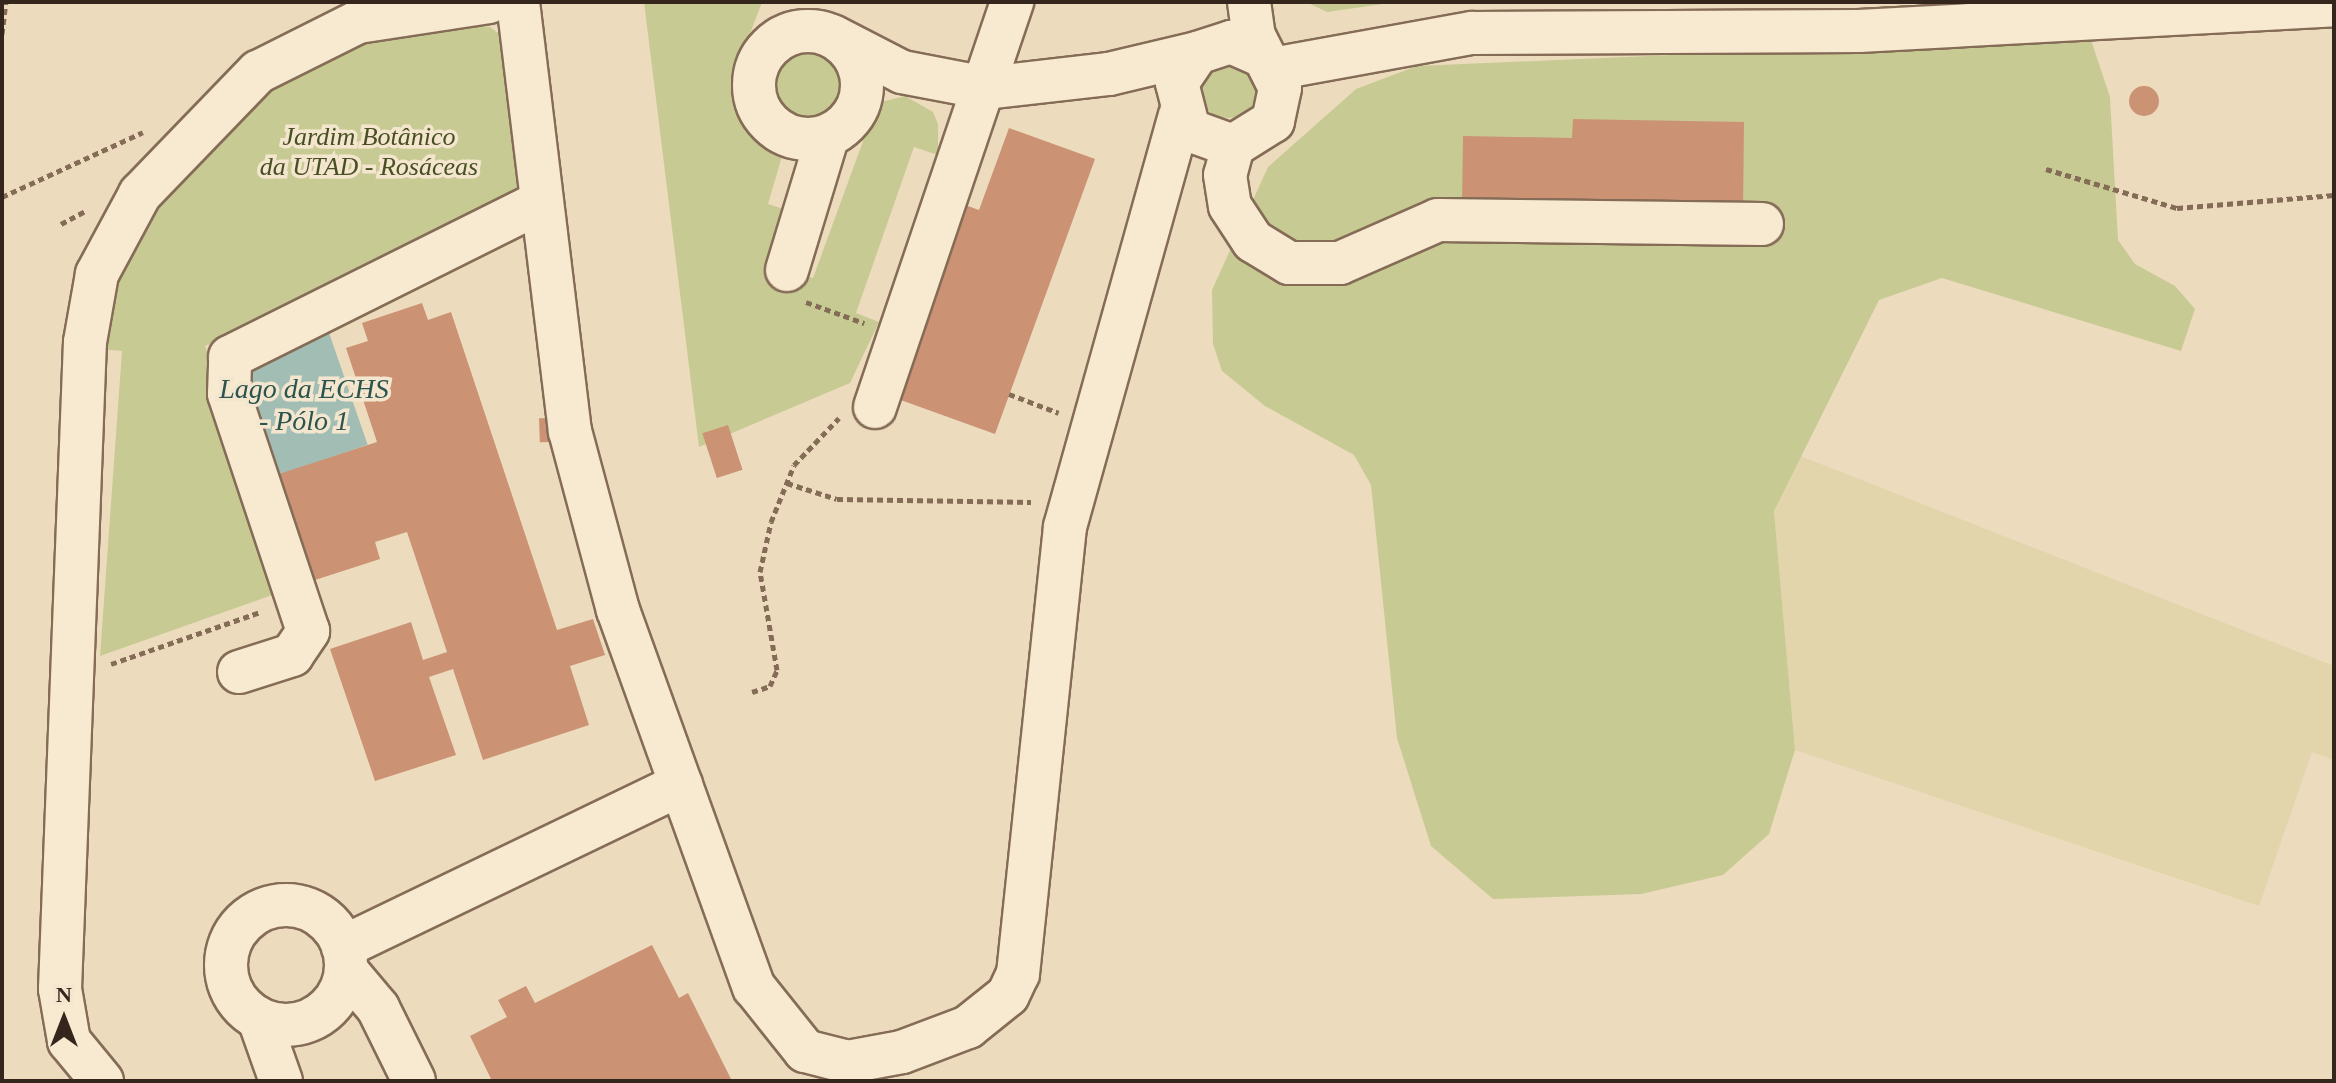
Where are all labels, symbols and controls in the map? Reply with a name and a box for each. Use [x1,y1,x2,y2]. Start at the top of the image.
park label: Jardim Botânico da UTAD - Rosáceas [260,121,478,182]
water label: Lago da ECHS - Pólo 1 [219,372,389,438]
north arrow [24,979,104,1059]
text: N [56,982,72,1007]

